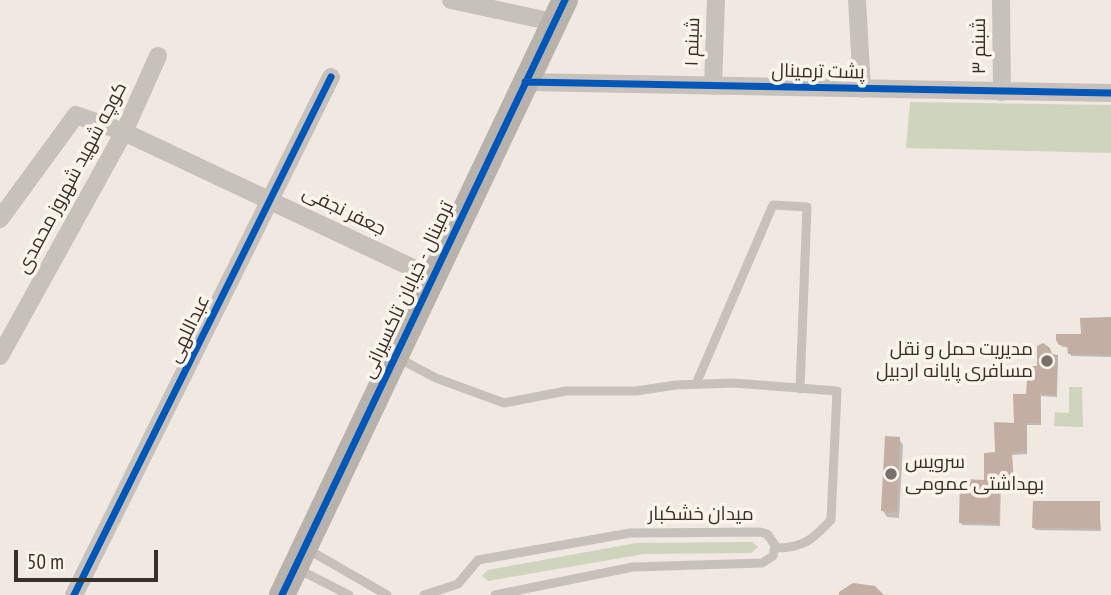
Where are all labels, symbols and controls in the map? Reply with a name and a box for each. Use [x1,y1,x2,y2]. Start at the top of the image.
street label: شبنم ۱ [681,17,705,67]
street label: شبنم ۳ [969,18,991,74]
street label: پشت ترمینال [771,60,865,84]
street label: کوچه شهید شهروز محمدی [12,78,132,278]
street label: جعفر نجفی [299,181,389,241]
street label: ترمینال - خیابان تاکسیرانی [357,198,459,382]
street label: عبداللهی [163,291,215,367]
place label: مدیریت حمل و نقل مسافری پایانه اردبیل [876,339,1033,383]
marker: مدیریت حمل و نقل مسافری پایانه اردبیل [1039,353,1055,369]
place label: سرویس بهداشتی عمومی [905,452,1044,496]
marker: سرویس بهداشتی عمومی [883,466,899,482]
street label: میدان خشکبار [648,504,754,526]
scale bar [18,536,161,580]
text: 50 m [27,548,64,575]

